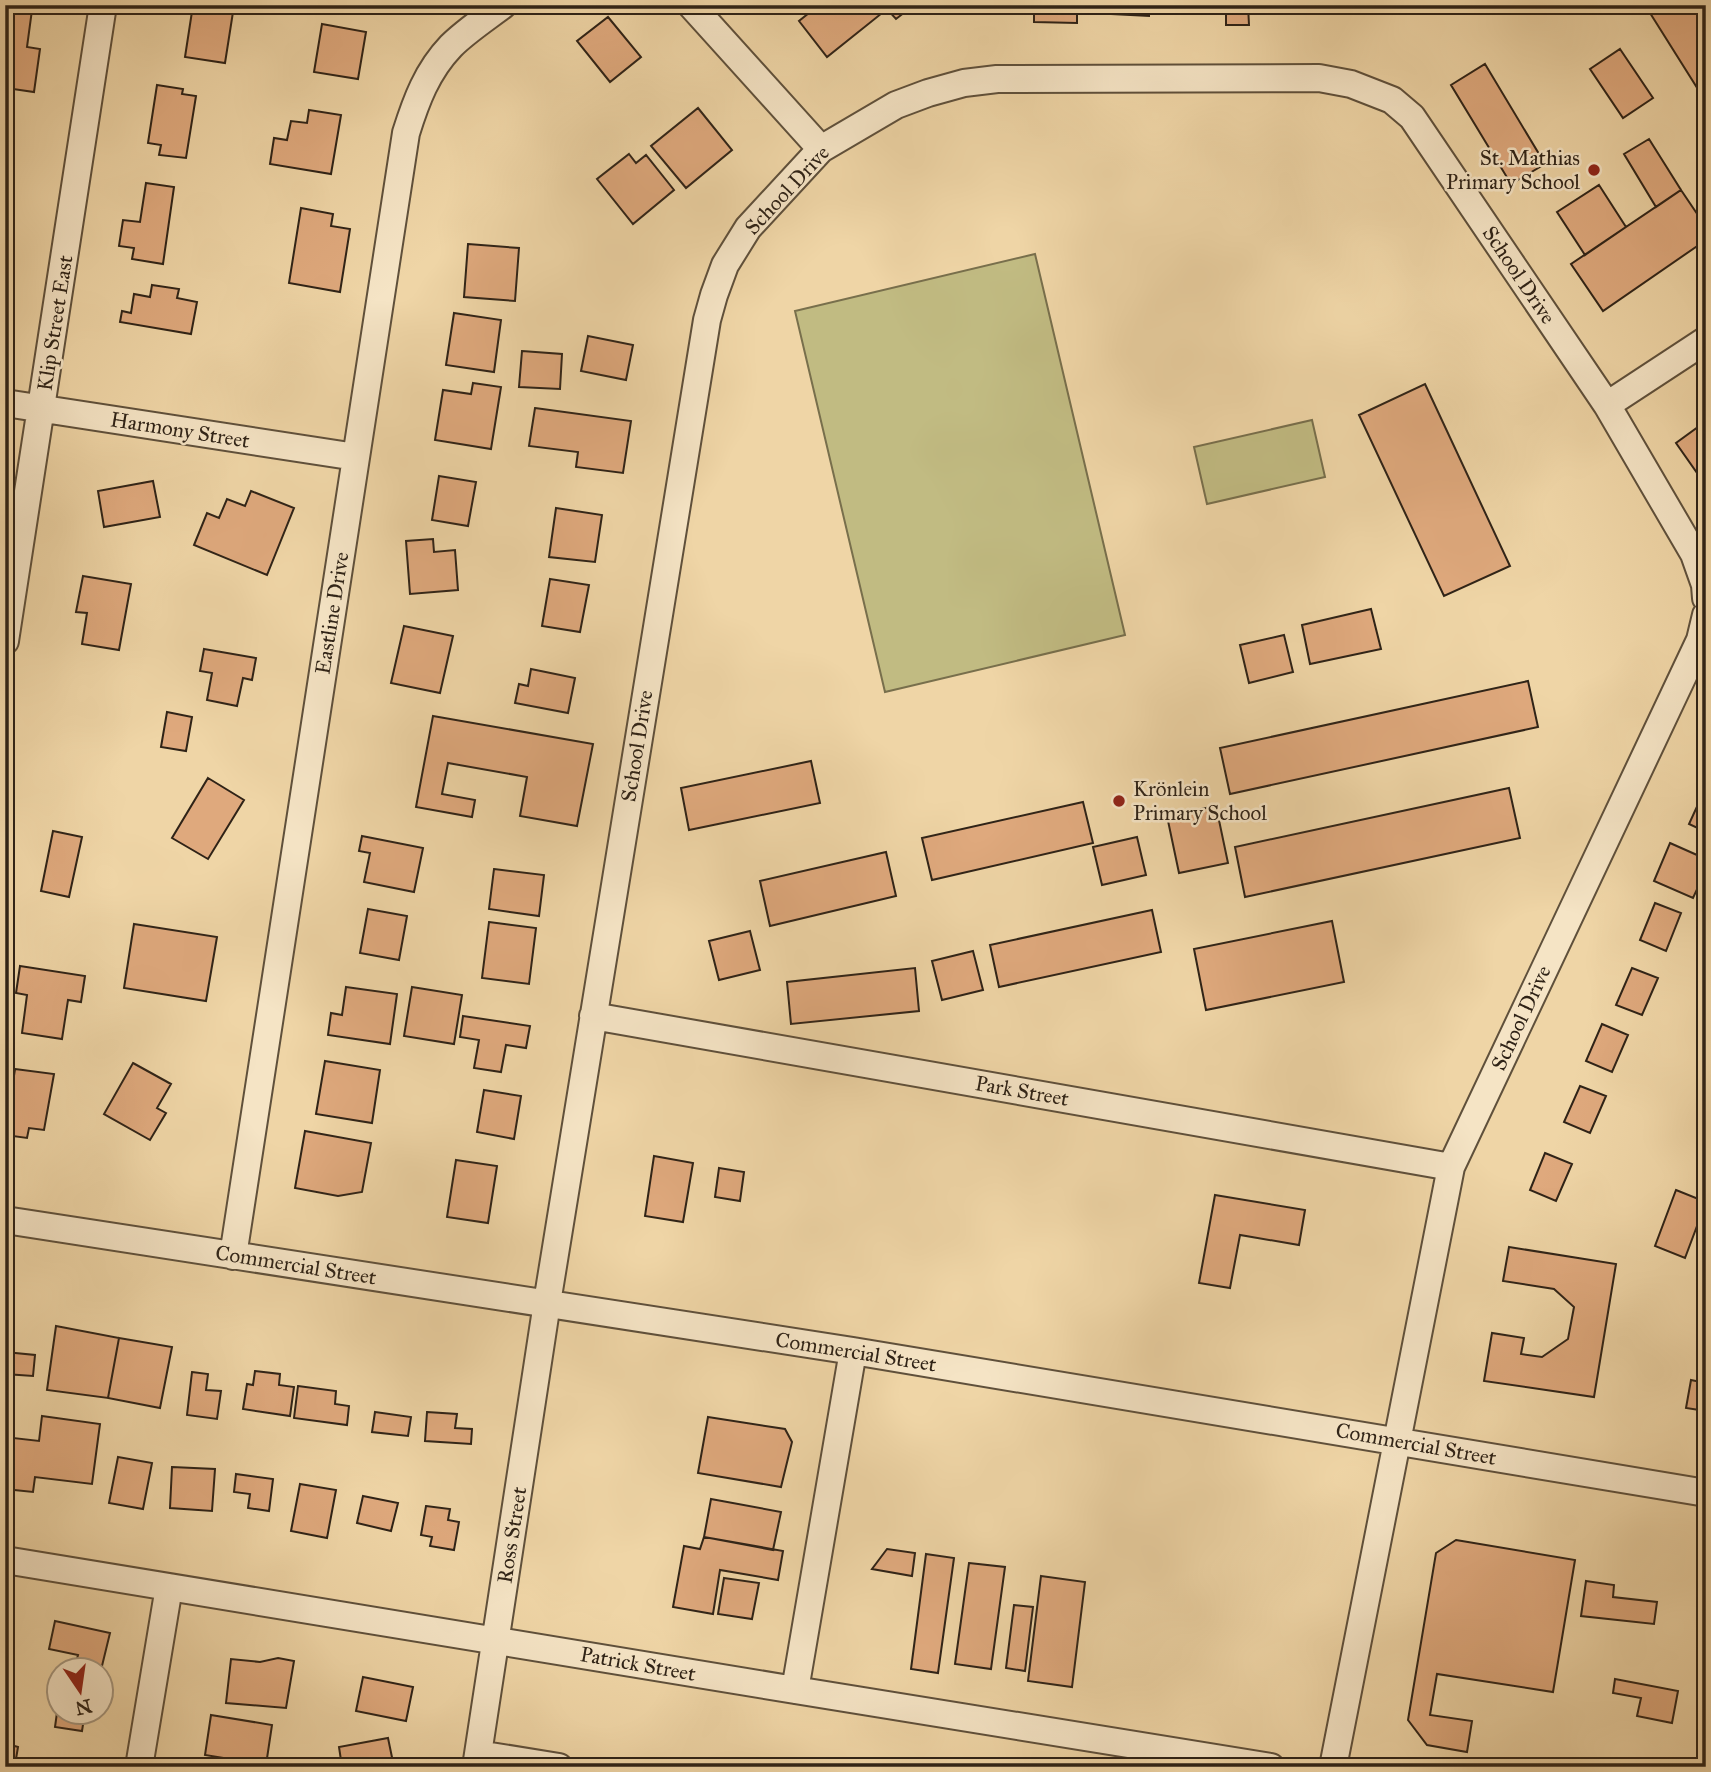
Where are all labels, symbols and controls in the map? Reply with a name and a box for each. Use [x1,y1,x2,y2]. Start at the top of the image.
street label: School Drive [739,140,835,240]
place label: St. Mathias Primary School [1446,145,1580,195]
marker: St. Mathias Primary School [1586,162,1602,178]
street label: School Drive [1477,221,1561,329]
street label: Klip Street East [31,253,79,393]
street label: Harmony Street [108,406,252,454]
street label: Eastline Drive [309,550,355,676]
street label: School Drive [615,688,659,804]
place label: Krönlein Primary School [1133,776,1267,826]
marker: Krönlein Primary School [1111,793,1127,809]
street label: School Drive [1485,961,1557,1075]
street label: Park Street [973,1070,1071,1112]
street label: Commercial Street [214,1239,379,1291]
street label: Commercial Street [774,1326,939,1378]
street label: Commercial Street [1334,1417,1499,1471]
street label: Ross Street [492,1484,533,1585]
street label: Patrick Street [578,1641,698,1687]
north arrow [46,1656,116,1726]
text: N [73,1694,94,1720]

